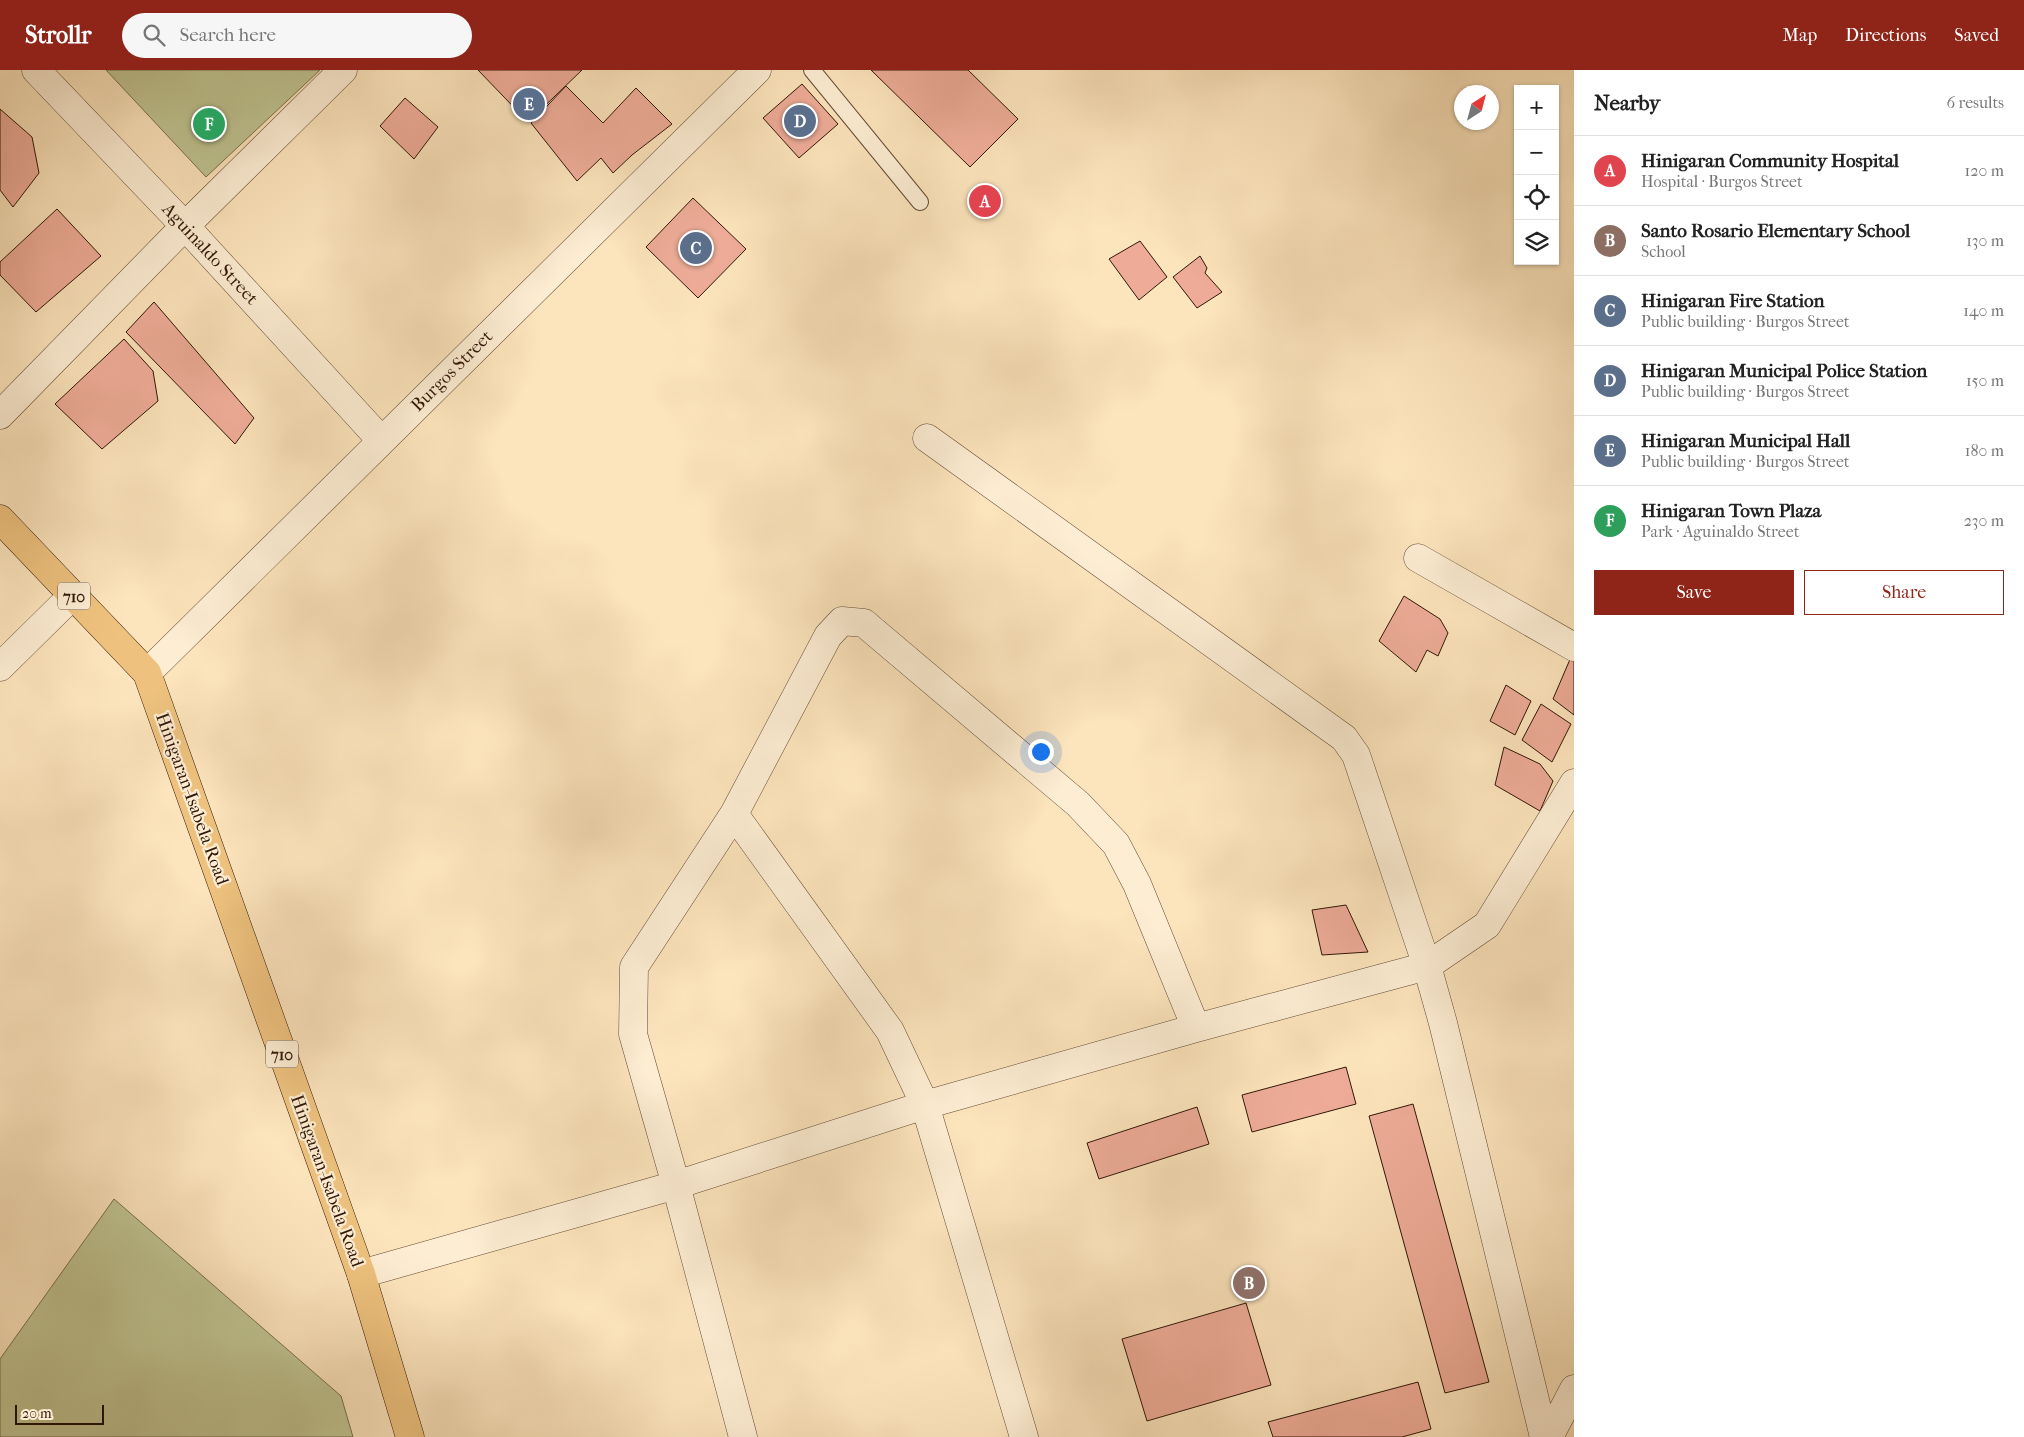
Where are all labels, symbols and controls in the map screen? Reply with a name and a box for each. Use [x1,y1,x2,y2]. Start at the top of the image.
search box [122,13,472,58]
text: Strollr [25,21,92,49]
icon: search [140,21,168,49]
text: Search here [180,24,276,46]
text: Map [1783,25,1817,46]
text: Directions [1845,25,1926,46]
text: Saved [1954,25,1999,46]
pin: E [513,85,545,123]
north arrow [1454,85,1499,130]
map controls [1514,85,1559,265]
button: + [1514,85,1559,130]
text: Nearby [1594,91,1660,115]
text: 6 results [1946,93,2004,112]
pin: D [784,102,816,140]
pin: F [193,105,225,143]
button: − [1514,130,1559,175]
text: Hinigaran Community Hospital [1641,150,1899,172]
text: A [1605,161,1615,180]
text: 120 m [1965,161,2004,180]
text: Hospital · Burgos Street [1641,172,1803,191]
button: locate [1514,175,1559,220]
pin: A [969,182,1001,220]
street label: Aguinaldo Street [157,198,263,309]
button: layers [1514,220,1559,265]
text: Santo Rosario Elementary School [1641,220,1910,242]
pin: C [680,229,712,267]
text: B [1605,231,1615,250]
text: 130 m [1966,231,2004,250]
text: School [1641,242,1686,261]
text: Hinigaran Fire Station [1641,290,1825,312]
text: C [1605,301,1615,320]
text: 140 m [1963,301,2004,320]
text: Public building · Burgos Street [1641,312,1850,331]
street label: Burgos Street [407,326,497,416]
text: Hinigaran Municipal Police Station [1641,360,1927,382]
text: D [1604,371,1616,390]
text: 150 m [1966,371,2004,390]
text: Public building · Burgos Street [1641,382,1850,401]
text: Hinigaran Municipal Hall [1641,430,1850,452]
text: E [1605,441,1615,460]
text: 180 m [1965,441,2004,460]
text: Public building · Burgos Street [1641,452,1850,471]
text: Hinigaran Town Plaza [1641,500,1821,522]
text: F [1606,511,1614,530]
text: 230 m [1964,511,2004,530]
text: Park · Aguinaldo Street [1641,522,1799,541]
button: Save [1594,570,1794,615]
button: Share [1804,570,2004,615]
road number: 710 [58,582,90,610]
street label: Hinigaran-Isabela Road [151,710,233,888]
your location [1028,739,1054,765]
road number: 710 [266,1041,298,1068]
street label: Hinigaran-Isabela Road [286,1092,368,1270]
pin: B [1233,1264,1265,1302]
scale bar [15,1402,104,1425]
text: 20 m [22,1405,52,1422]

